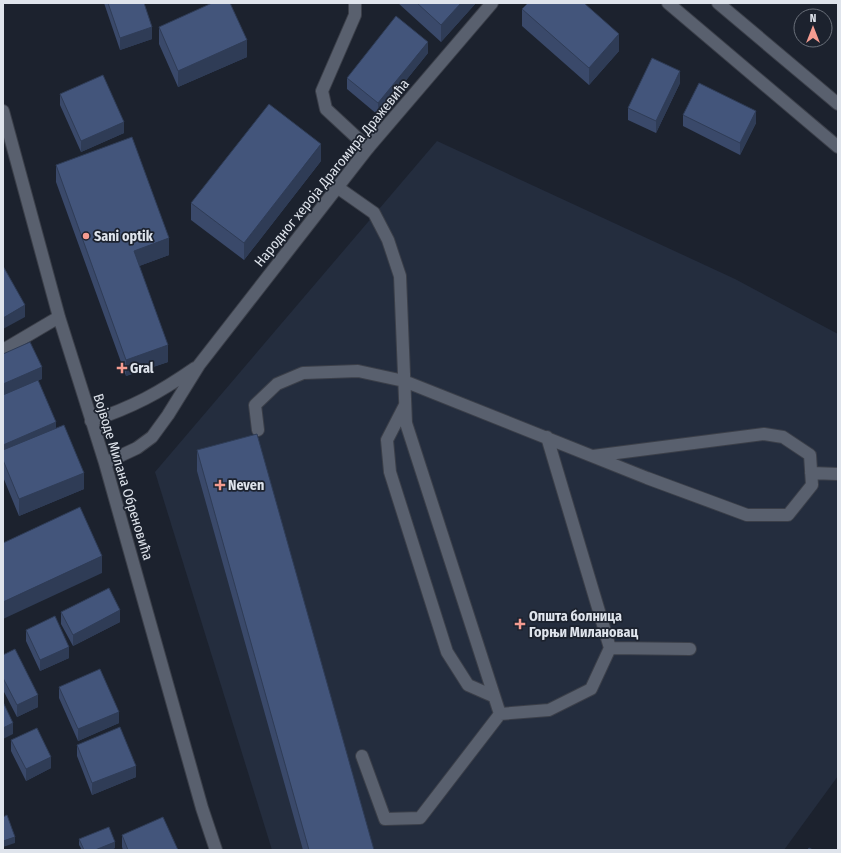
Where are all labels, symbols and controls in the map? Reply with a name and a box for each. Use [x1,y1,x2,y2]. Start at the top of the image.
north arrow [793,8,833,48]
text: N [810,12,816,25]
street label: Народног хероја Драгомира Дражевића [251,76,413,270]
place label: Sani optik [94,228,154,245]
marker: Sani optik [81,231,91,241]
place label: Gral [130,360,154,377]
marker: Gral [117,363,127,373]
street label: Војводе Милана Обреновића [90,392,156,562]
place label: Neven [228,477,264,494]
marker: Neven [215,480,225,490]
place label: Општа болница Горњи Милановац [529,608,638,641]
marker: Општа болница Горњи Милановац [514,618,526,630]

